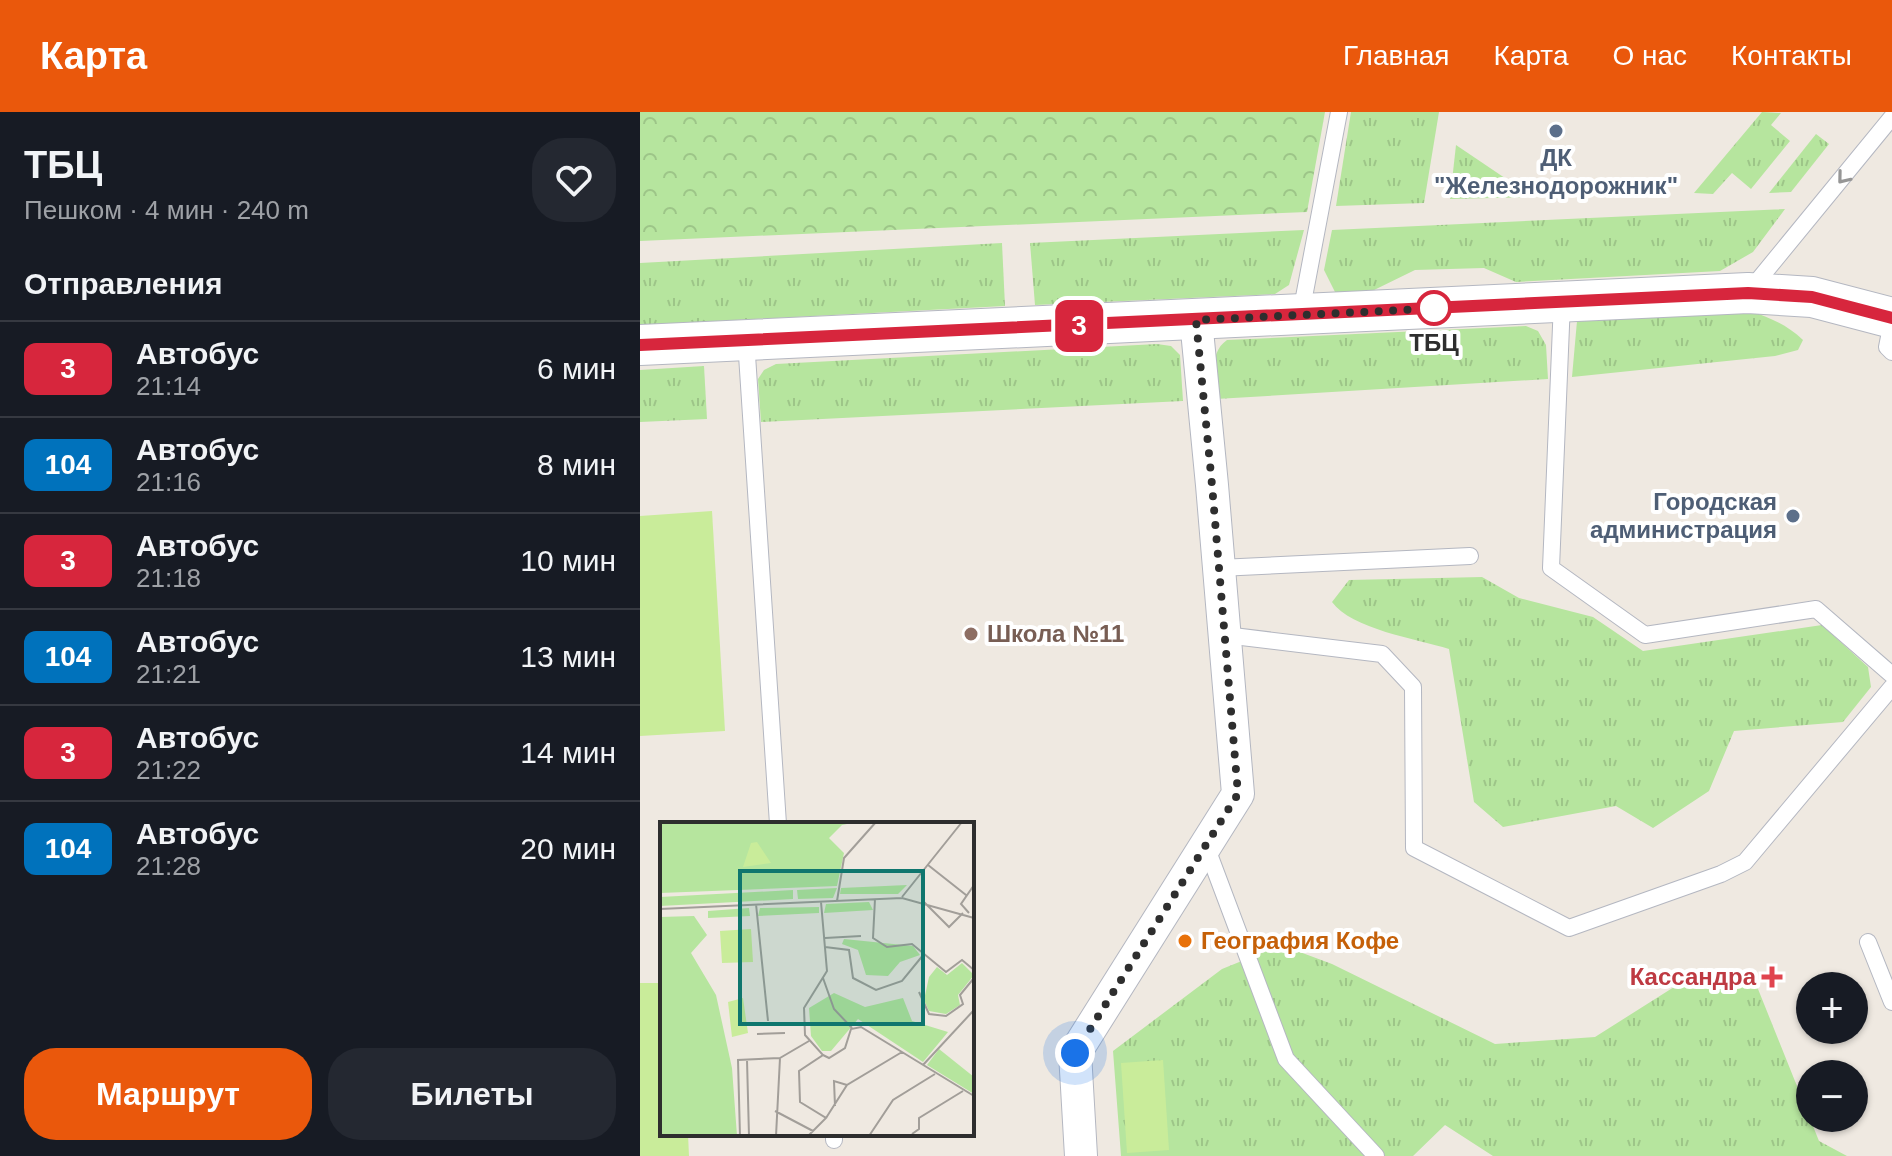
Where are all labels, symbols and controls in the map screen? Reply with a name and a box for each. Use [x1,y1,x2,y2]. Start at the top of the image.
text: Карта [40,35,147,77]
text: Главная [1343,40,1450,71]
text: Карта [1494,40,1568,71]
text: О нас [1612,40,1687,71]
text: Контакты [1731,40,1852,71]
marker: ДК "Железнодорожник" [1547,122,1565,140]
button: heart [532,138,616,222]
text: ТБЦ [24,144,102,186]
place label: ДК "Железнодорожник" [1434,144,1678,199]
one-way arrow [1838,168,1852,183]
text: Пешком · 4 мин · 240 m [24,195,309,225]
text: Отправления [24,267,223,300]
marker: ТБЦ [1417,291,1451,325]
line badge: 3 [1053,300,1105,352]
text: 3 [1071,310,1087,341]
place label: ТБЦ [1409,329,1459,356]
text: Автобус [136,337,259,370]
text: 6 мин [537,352,616,385]
text: 3 [60,353,76,384]
text: 21:14 [136,371,201,401]
text: Автобус [136,433,259,466]
text: 8 мин [537,448,616,481]
text: 104 [45,449,91,480]
text: 21:16 [136,467,201,497]
place label: Городская администрация [1590,488,1777,543]
marker: Городская администрация [1784,507,1802,525]
text: Автобус [136,529,259,562]
text: 10 мин [520,544,616,577]
text: 3 [60,545,76,576]
text: 21:18 [136,563,201,593]
place label: Школа №11 [987,620,1124,647]
text: Автобус [136,625,259,658]
marker: Школа №11 [962,625,980,643]
text: 13 мин [520,640,616,673]
text: 104 [45,641,91,672]
text: 21:21 [136,659,201,689]
text: Автобус [136,721,259,754]
text: 14 мин [520,736,616,769]
text: 3 [60,737,76,768]
text: 21:22 [136,755,201,785]
text: Автобус [136,817,259,850]
inset map [660,822,974,1136]
text: 20 мин [520,832,616,865]
text: 104 [45,833,91,864]
text: 21:28 [136,851,201,881]
place label: География Кофе [1201,927,1399,954]
marker: География Кофе [1176,932,1194,950]
place label: Кассандра [1630,963,1757,990]
marker: Кассандра [1763,968,1781,986]
map controls [1796,972,1868,1132]
button: + [1796,972,1868,1044]
your location [1055,1033,1095,1073]
button: Маршрут [24,1048,312,1140]
button: Билеты [328,1048,616,1140]
button: − [1796,1060,1868,1132]

